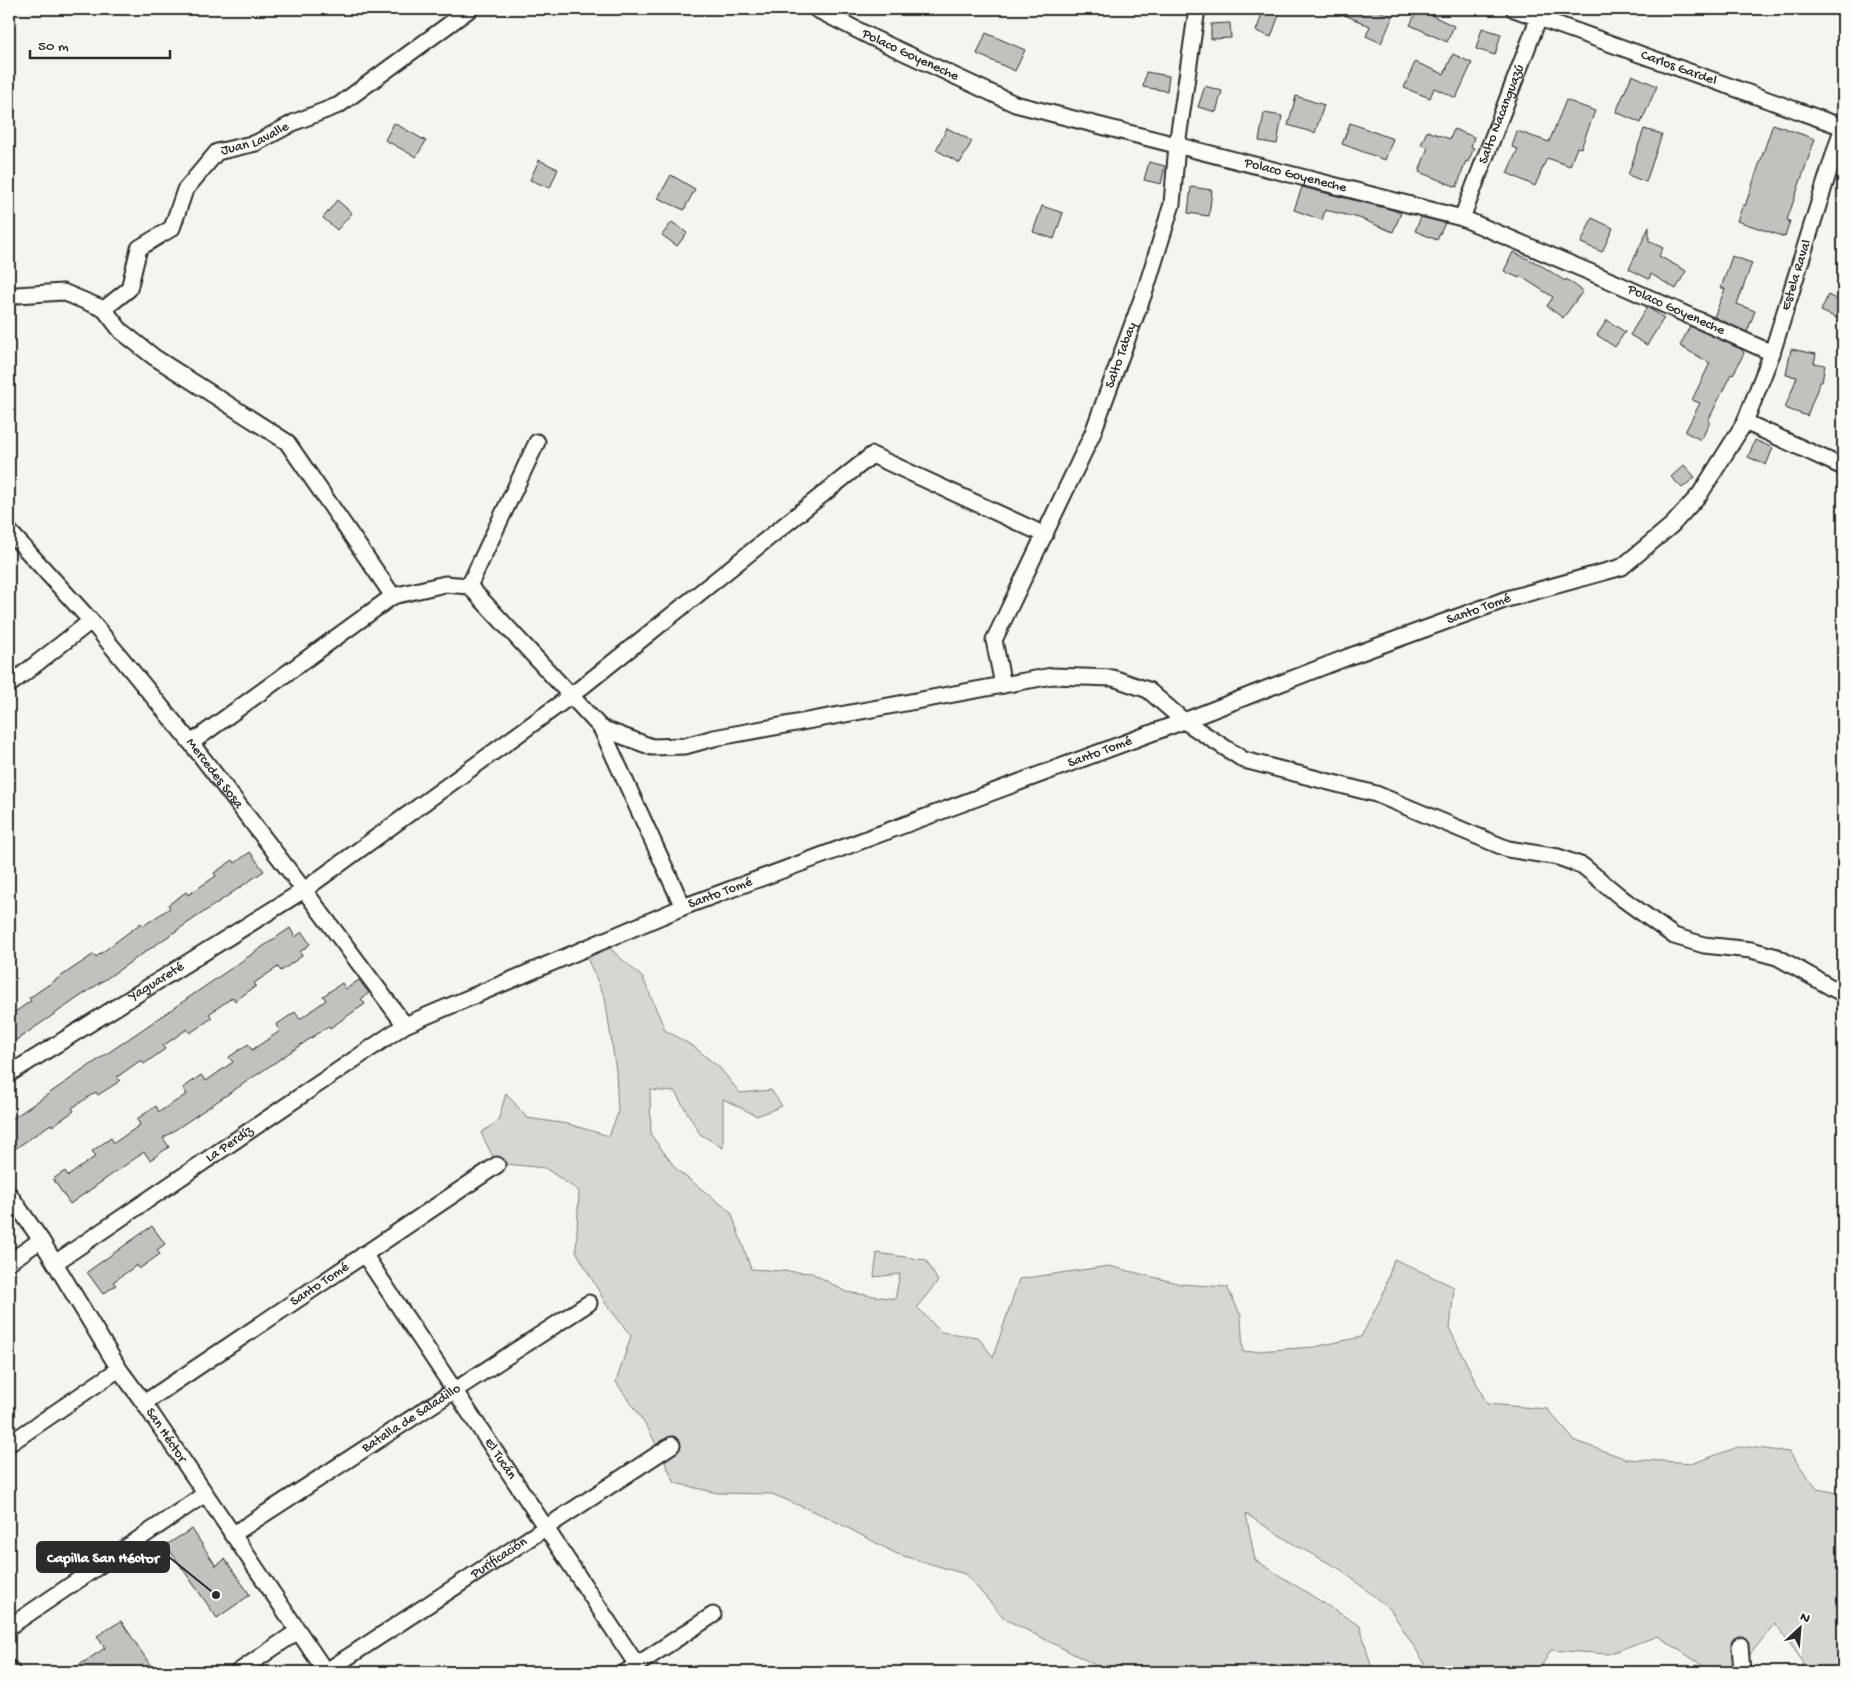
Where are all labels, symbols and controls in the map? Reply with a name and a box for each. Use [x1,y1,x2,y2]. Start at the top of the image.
street label: Polaco Goyeneche [858,25,962,85]
scale bar [30,28,170,60]
text: 50 m [38,38,69,56]
street label: Carlos Gardel [1639,47,1719,89]
street label: Salto Ñacanguazú [1475,62,1529,166]
street label: Juan Lavalle [219,118,293,159]
street label: Polaco Goyeneche [1242,154,1349,197]
street label: Estela Raval [1777,238,1815,313]
street label: Polaco Goyeneche [1624,280,1728,340]
street label: Salto Tabay [1101,320,1141,391]
street label: Santo Tomé [1444,590,1514,629]
street label: Santo Tomé [1066,732,1135,772]
street label: Mercedes Sosa [182,735,248,813]
street label: Santo Tomé [686,873,755,913]
street label: Yaguareté [124,958,188,1007]
street label: La Perdíz [203,1122,257,1166]
street label: Santo Tomé [287,1258,353,1310]
street label: Batalla de Saladillo [358,1380,464,1457]
street label: San Héctor [141,1405,191,1467]
street label: El Tucán [480,1435,520,1483]
street label: Purificación [467,1533,531,1583]
callout: Capilla San Héctor [37,1542,169,1572]
text: Capilla San Héctor [46,1550,161,1568]
north arrow [1774,1604,1824,1654]
text: N [1797,1609,1812,1628]

